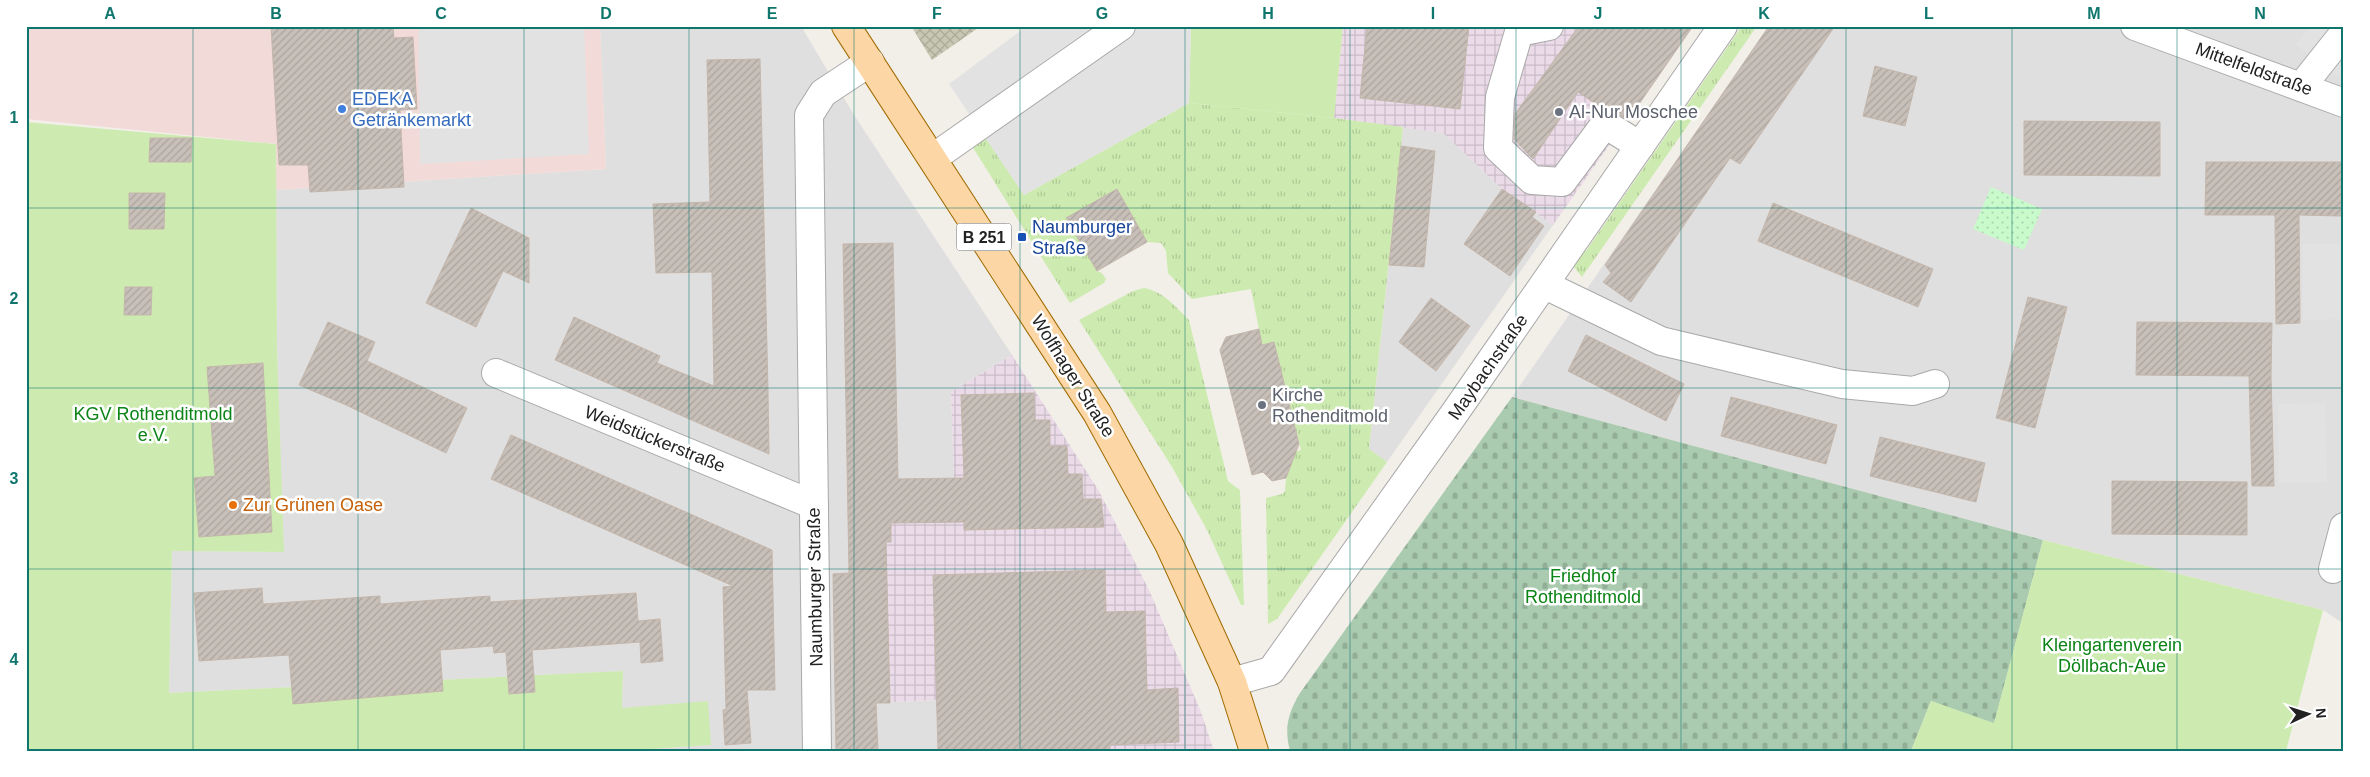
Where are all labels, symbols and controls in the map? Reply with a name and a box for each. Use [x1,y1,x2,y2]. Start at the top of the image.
text: A [104,5,116,22]
text: B [270,5,282,22]
text: C [435,5,447,22]
text: D [600,5,612,22]
text: E [767,5,778,22]
text: F [932,5,942,22]
text: G [1096,5,1108,22]
text: H [1262,5,1274,22]
text: I [1431,5,1435,22]
text: J [1594,5,1602,22]
text: K [1758,5,1770,22]
text: L [1924,5,1934,22]
text: M [2087,5,2101,22]
text: N [2254,5,2266,22]
street label: Mittelfeldstraße [2193,39,2315,99]
place label: EDEKA Getränkemarkt [352,89,471,130]
place label: Al-Nur Moschee [1569,102,1698,122]
marker: EDEKA Getränkemarkt [336,103,348,115]
marker: Al-Nur Moschee [1553,106,1565,118]
text: 1 [10,109,19,126]
place label: Naumburger Straße [1032,217,1132,258]
road number: B 251 [956,223,1012,250]
marker: Naumburger Straße [1016,231,1028,243]
text: 2 [10,290,19,307]
street label: Maybachstraße [1444,310,1532,424]
street label: Wolfhager Straße [1027,311,1119,441]
place label: Kirche Rothenditmold [1272,385,1388,426]
marker: Kirche Rothenditmold [1256,399,1268,411]
street label: Weidstückerstraße [582,402,728,476]
park label: KGV Rothenditmold e.V. [73,404,233,445]
text: 3 [10,470,19,487]
place label: Zur Grünen Oase [243,495,383,515]
marker: Zur Grünen Oase [227,499,239,511]
street label: Naumburger Straße [804,507,826,667]
park label: Friedhof Rothenditmold [1525,566,1641,607]
park label: Kleingartenverein Döllbach-Aue [2042,635,2182,676]
text: 4 [10,651,19,668]
north arrow [2282,690,2332,740]
text: N [2313,707,2329,719]

